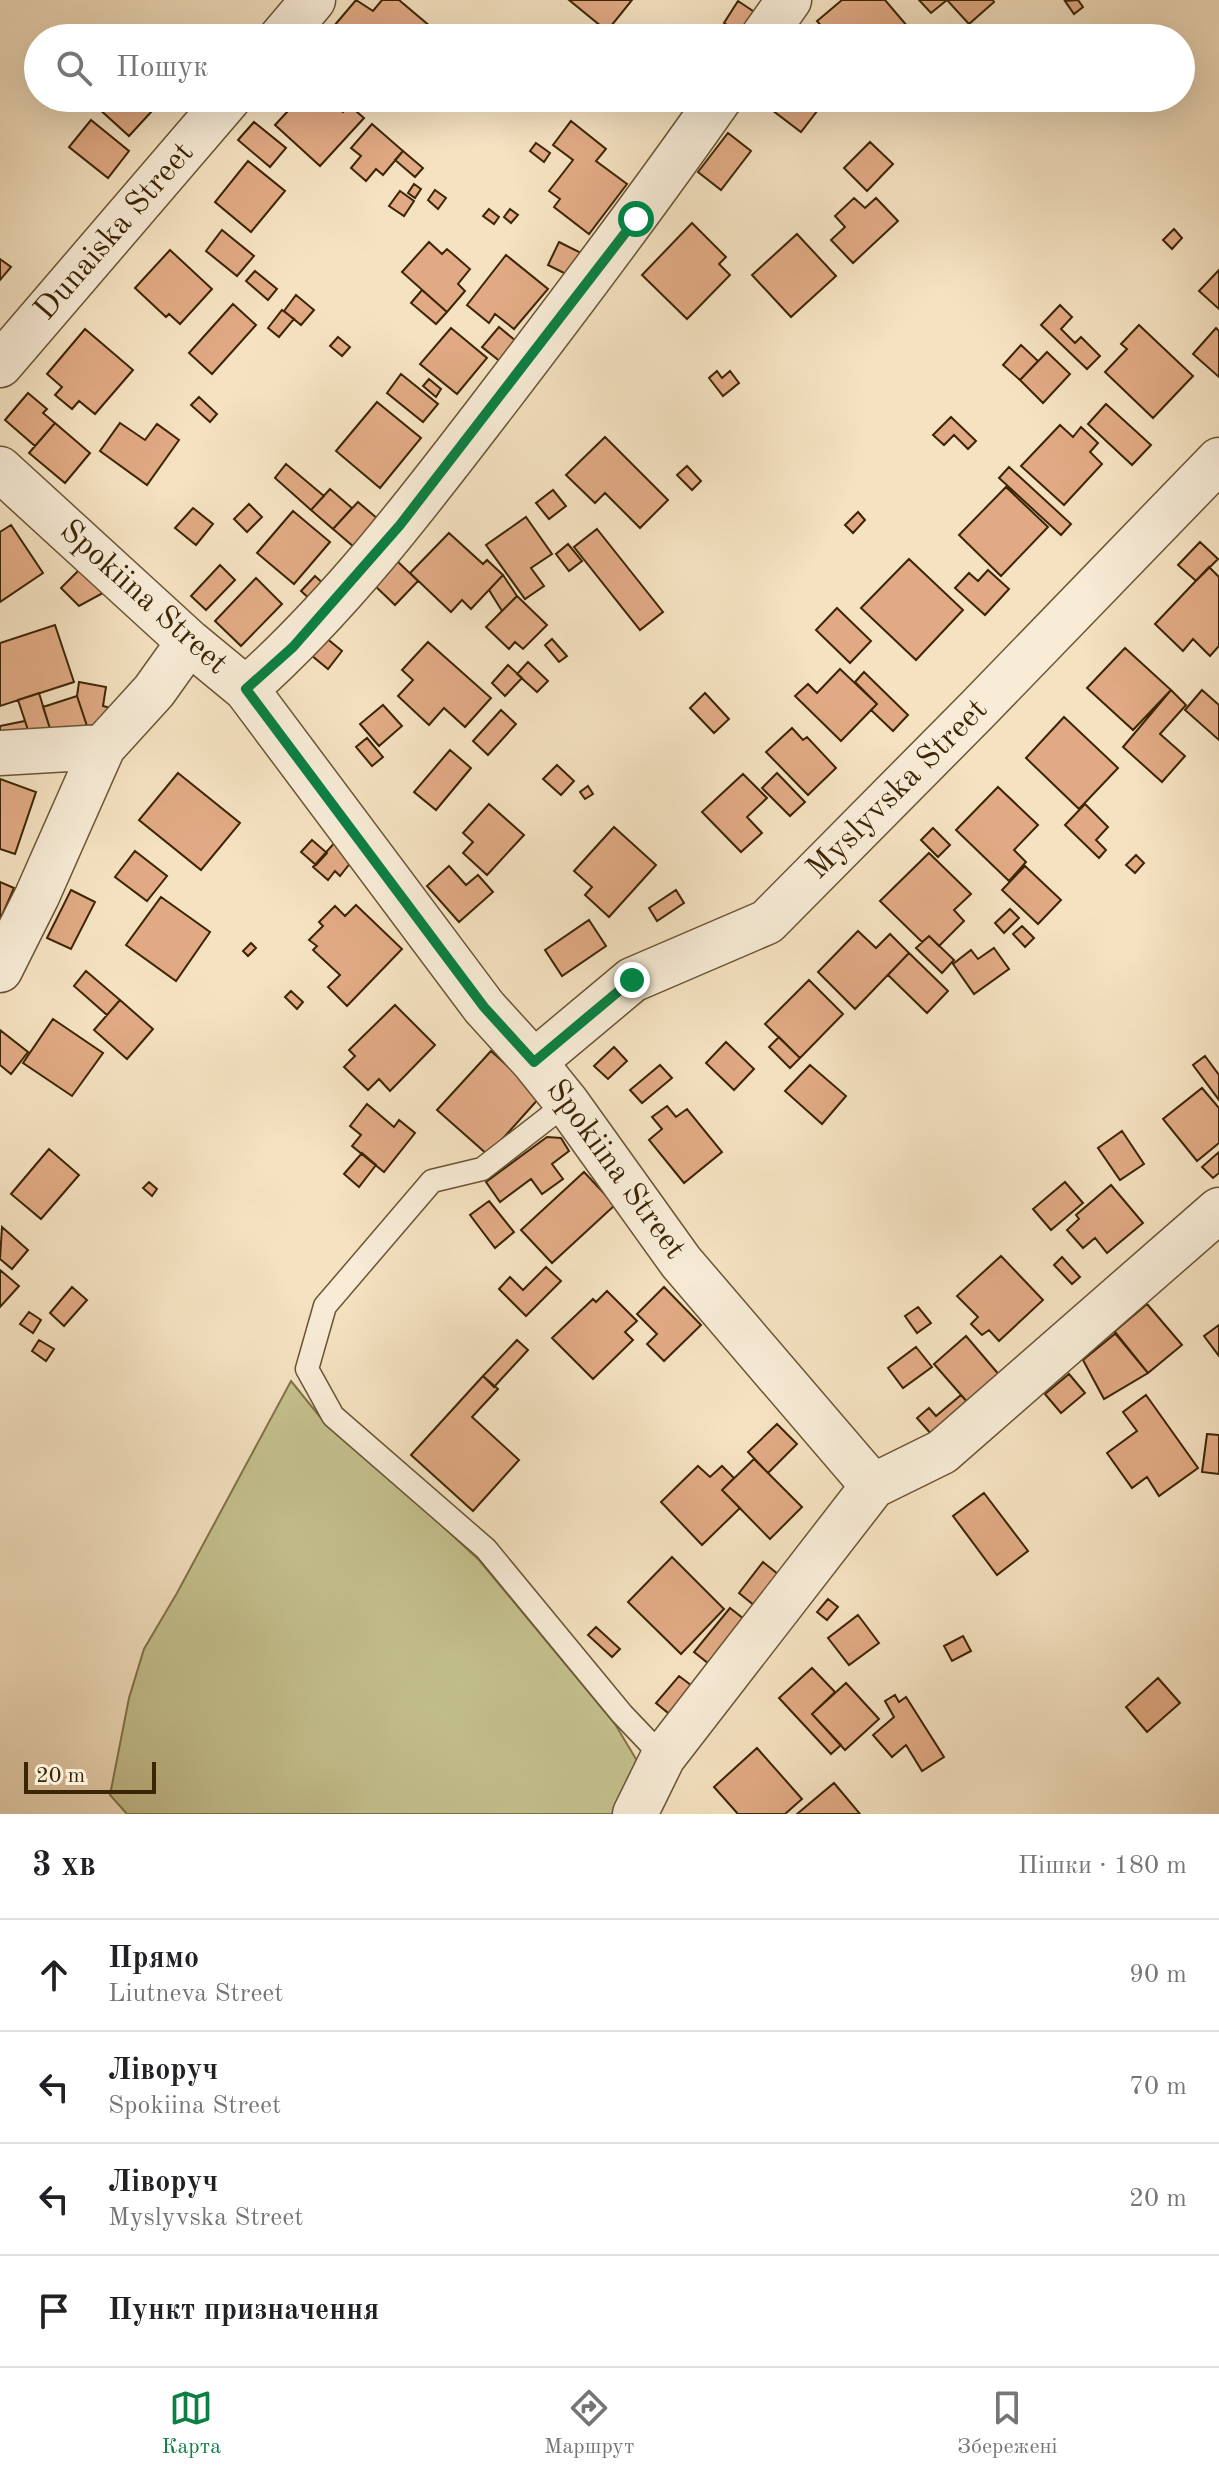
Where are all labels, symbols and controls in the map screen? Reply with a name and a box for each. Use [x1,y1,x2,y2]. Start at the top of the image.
search box [24,24,1195,112]
icon: search [52,46,96,90]
text: Пошук [116,53,208,83]
street label: Dunaiska Street [29,137,201,327]
route start [618,201,654,237]
street label: Spokiina Street [53,515,233,681]
street label: Myslyvska Street [802,694,994,886]
route end [614,962,650,998]
street label: Spokiina Street [539,1074,691,1266]
scale bar [24,1758,156,1794]
text: 20 m [36,1765,85,1787]
text: 3 хв [32,1849,96,1883]
text: Пішки · 180 m [1018,1853,1187,1879]
text: Прямо [108,1944,199,1974]
icon: ahead [32,1953,76,1997]
text: 90 m [1129,1962,1187,1988]
text: Liutneva Street [108,1981,283,2007]
text: Ліворуч [108,2056,218,2086]
icon: left [32,2065,76,2109]
text: 70 m [1129,2074,1187,2100]
text: Spokiina Street [108,2093,281,2119]
text: Ліворуч [108,2168,218,2198]
icon: left [32,2177,76,2221]
text: 20 m [1129,2186,1187,2212]
text: Myslyvska Street [108,2205,303,2231]
icon: arrive [32,2289,76,2333]
text: Пункт призначення [108,2296,379,2326]
tab: Карта [161,2386,221,2461]
tab: Маршрут [544,2386,634,2461]
tab: Збережені [957,2386,1058,2461]

